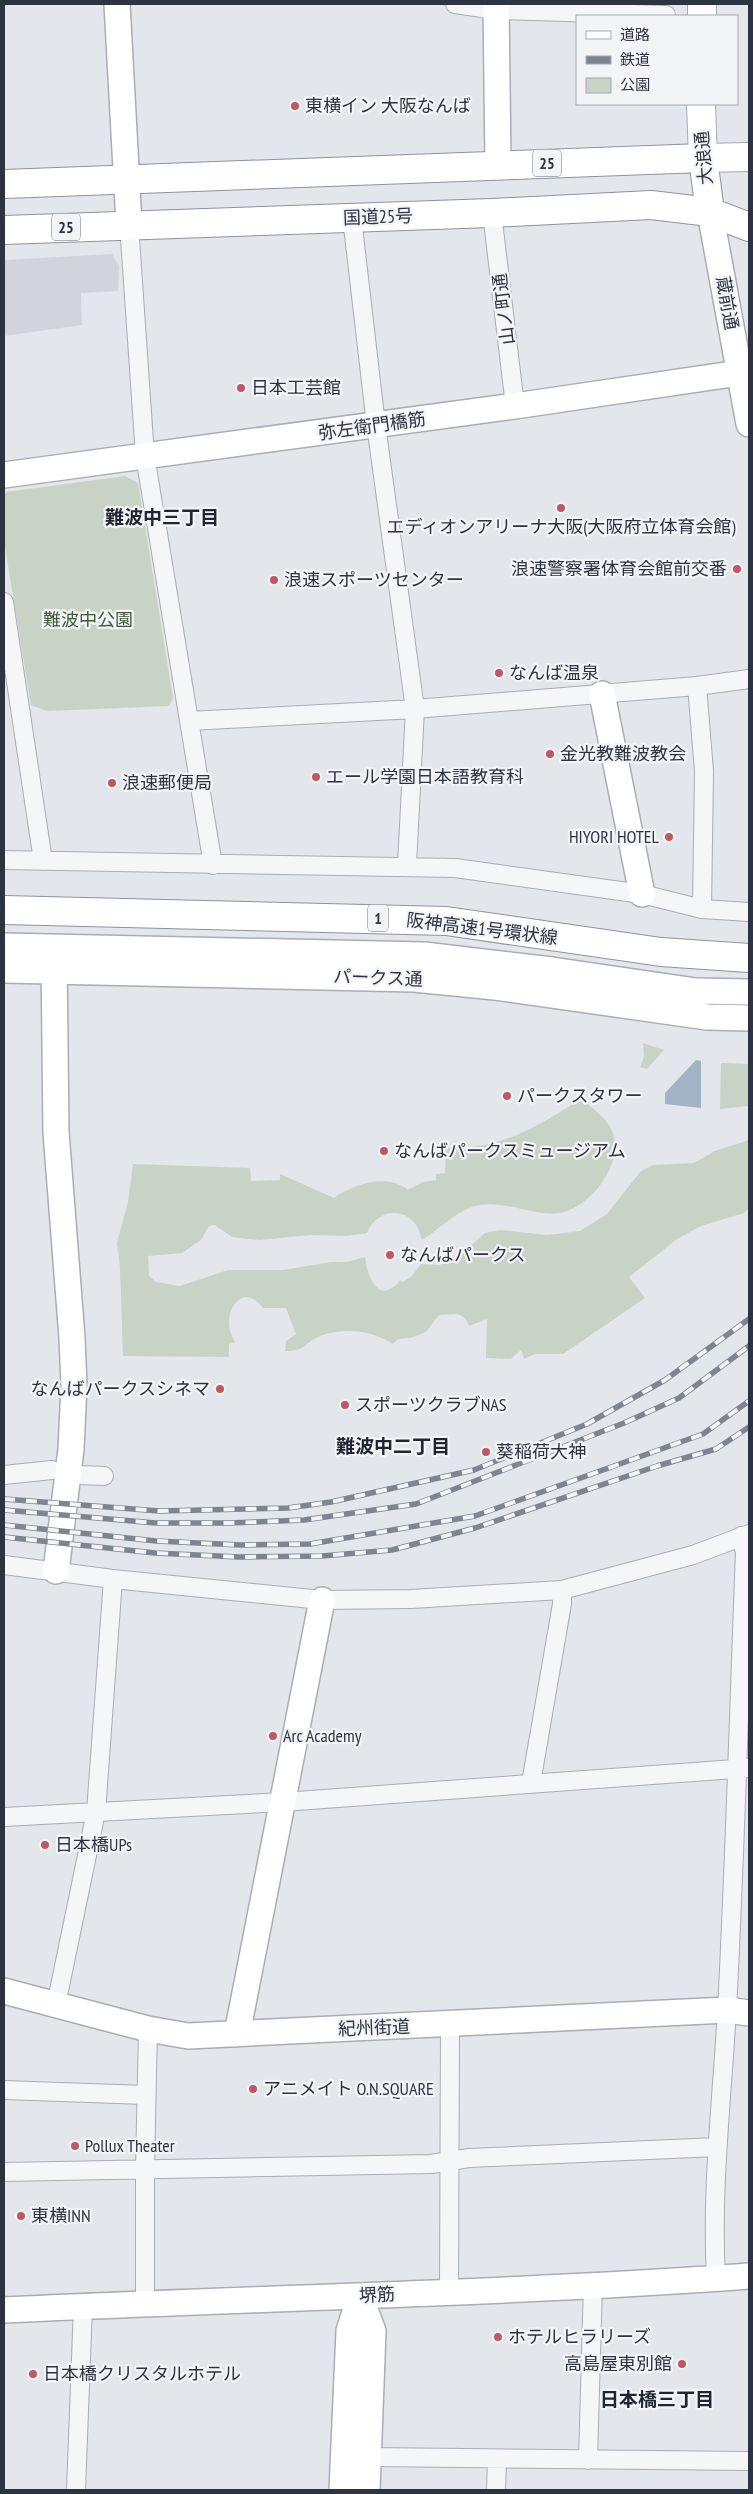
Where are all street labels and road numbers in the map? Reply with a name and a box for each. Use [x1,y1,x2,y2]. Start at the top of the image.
street label: 大浪通 [690,130,717,186]
road number: 25 [533,150,561,177]
street label: 国道25号 [343,204,413,229]
road number: 25 [52,213,80,240]
street label: 山ノ町通 [488,272,519,346]
street label: 蔵前通 [711,274,744,331]
street label: 弥左衛門橋筋 [317,407,427,444]
road number: 1 [368,904,388,931]
street label: 阪神高速1号環状線 [405,908,559,949]
street label: パークス通 [333,964,423,991]
street label: 紀州街道 [338,2015,410,2040]
street label: 堺筋 [358,2282,396,2307]

